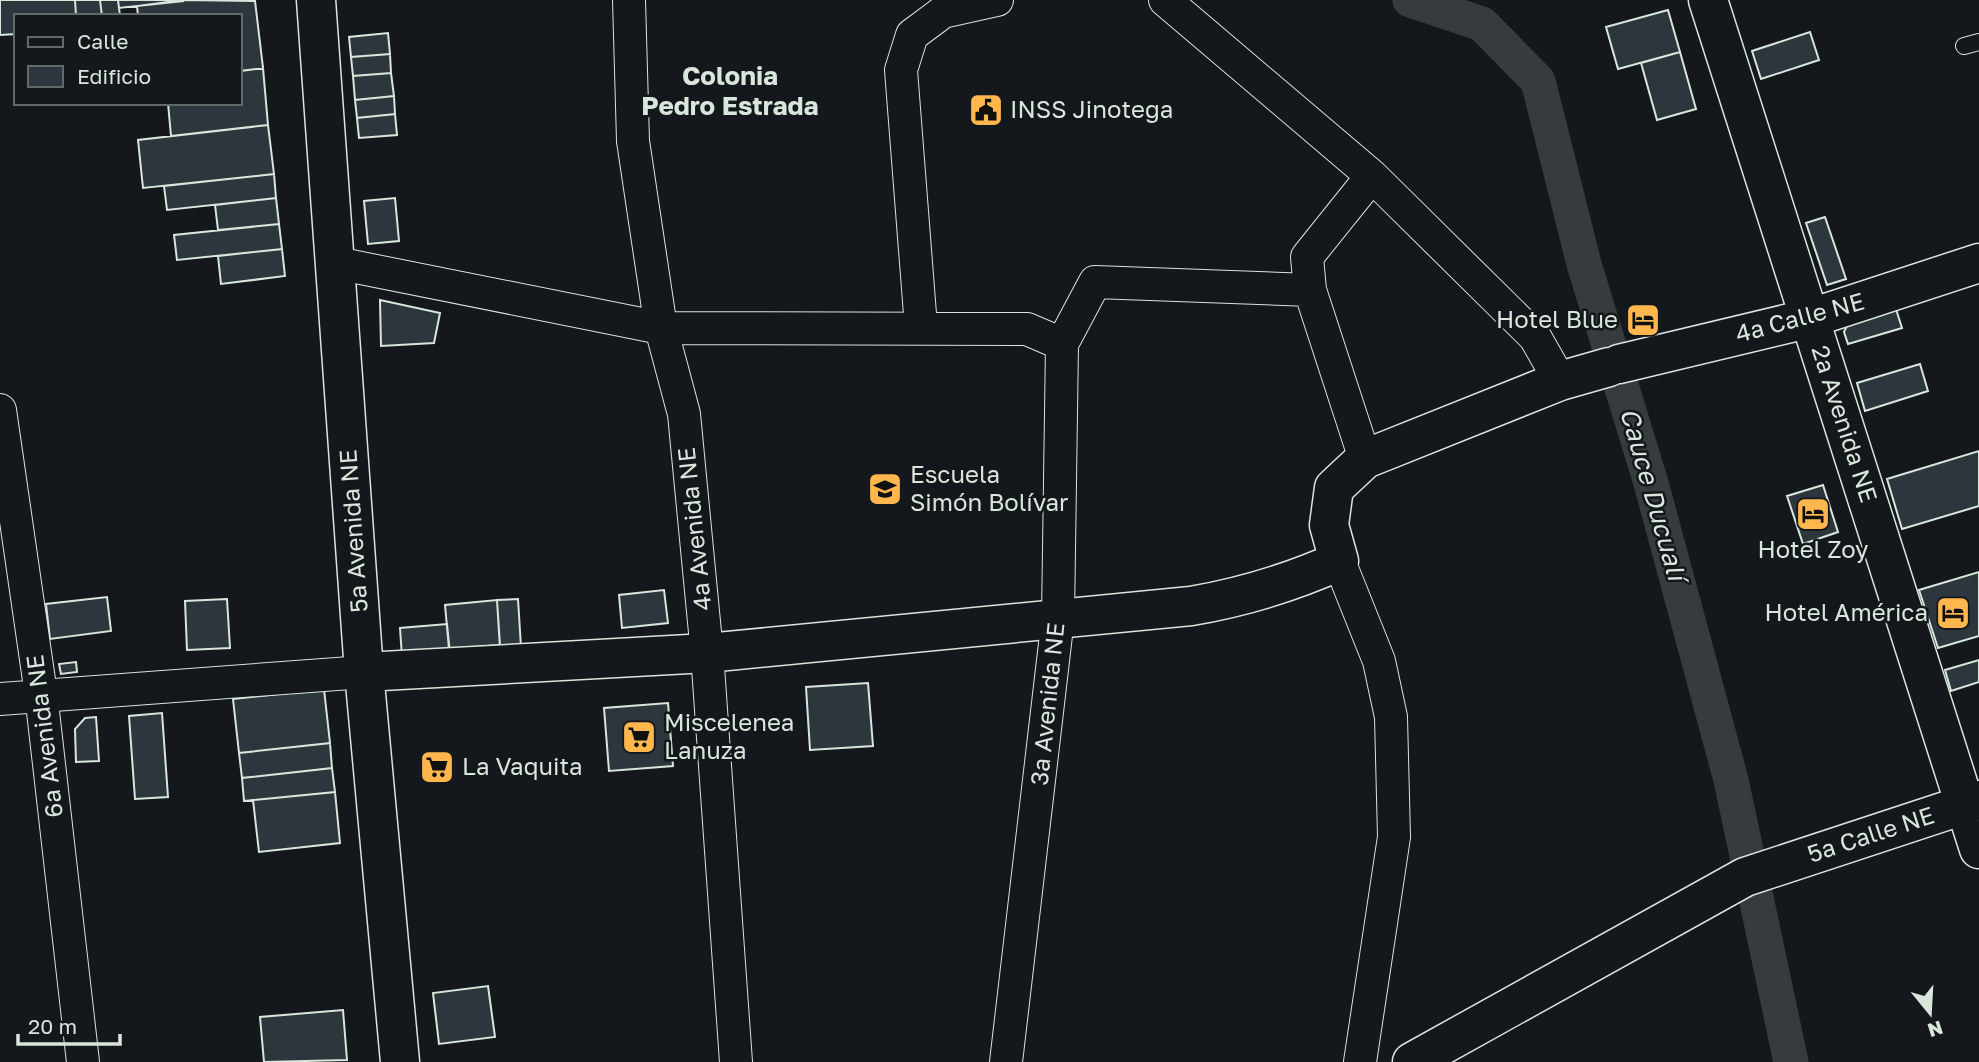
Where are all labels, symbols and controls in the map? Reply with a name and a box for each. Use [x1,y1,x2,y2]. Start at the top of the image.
legend [14,14,242,105]
text: Calle [77,28,129,54]
district label: Colonia Pedro Estrada [641,60,819,121]
text: Edificio [77,63,151,89]
public building icon: INSS Jinotega [967,91,1005,129]
place label: INSS Jinotega [1010,94,1173,123]
street label: 4a Calle NE [1732,285,1867,348]
hotel icon: Hotel Blue [1624,301,1662,339]
place label: Hotel Blue [1496,304,1618,333]
street label: 2a Avenida NE [1806,341,1884,506]
water label: Cauce Ducualí [1614,404,1695,590]
street label: 4a Avenida NE [671,446,717,612]
street label: 5a Avenida NE [332,449,373,614]
place label: Escuela Simón Bolívar [910,459,1068,516]
school or university icon: Escuela Simón Bolívar [866,470,904,508]
hotel icon: Hotel Zoy [1794,495,1832,533]
place label: Hotel Zoy [1757,534,1869,563]
hotel icon: Hotel América [1934,594,1972,632]
place label: Hotel América [1764,597,1928,626]
street label: 3a Avenida NE [1024,621,1069,787]
street label: 6a Avenida NE [19,653,68,819]
place label: Miscelenea Lanuza [664,707,794,764]
supermarket icon: Miscelenea Lanuza [620,718,658,756]
supermarket icon: La Vaquita [418,748,456,786]
place label: La Vaquita [462,751,583,780]
street label: 5a Calle NE [1804,799,1937,868]
north arrow [1895,978,1965,1048]
scale bar [18,1002,119,1046]
text: 20 m [28,1013,77,1039]
text: N [1925,1016,1946,1043]

